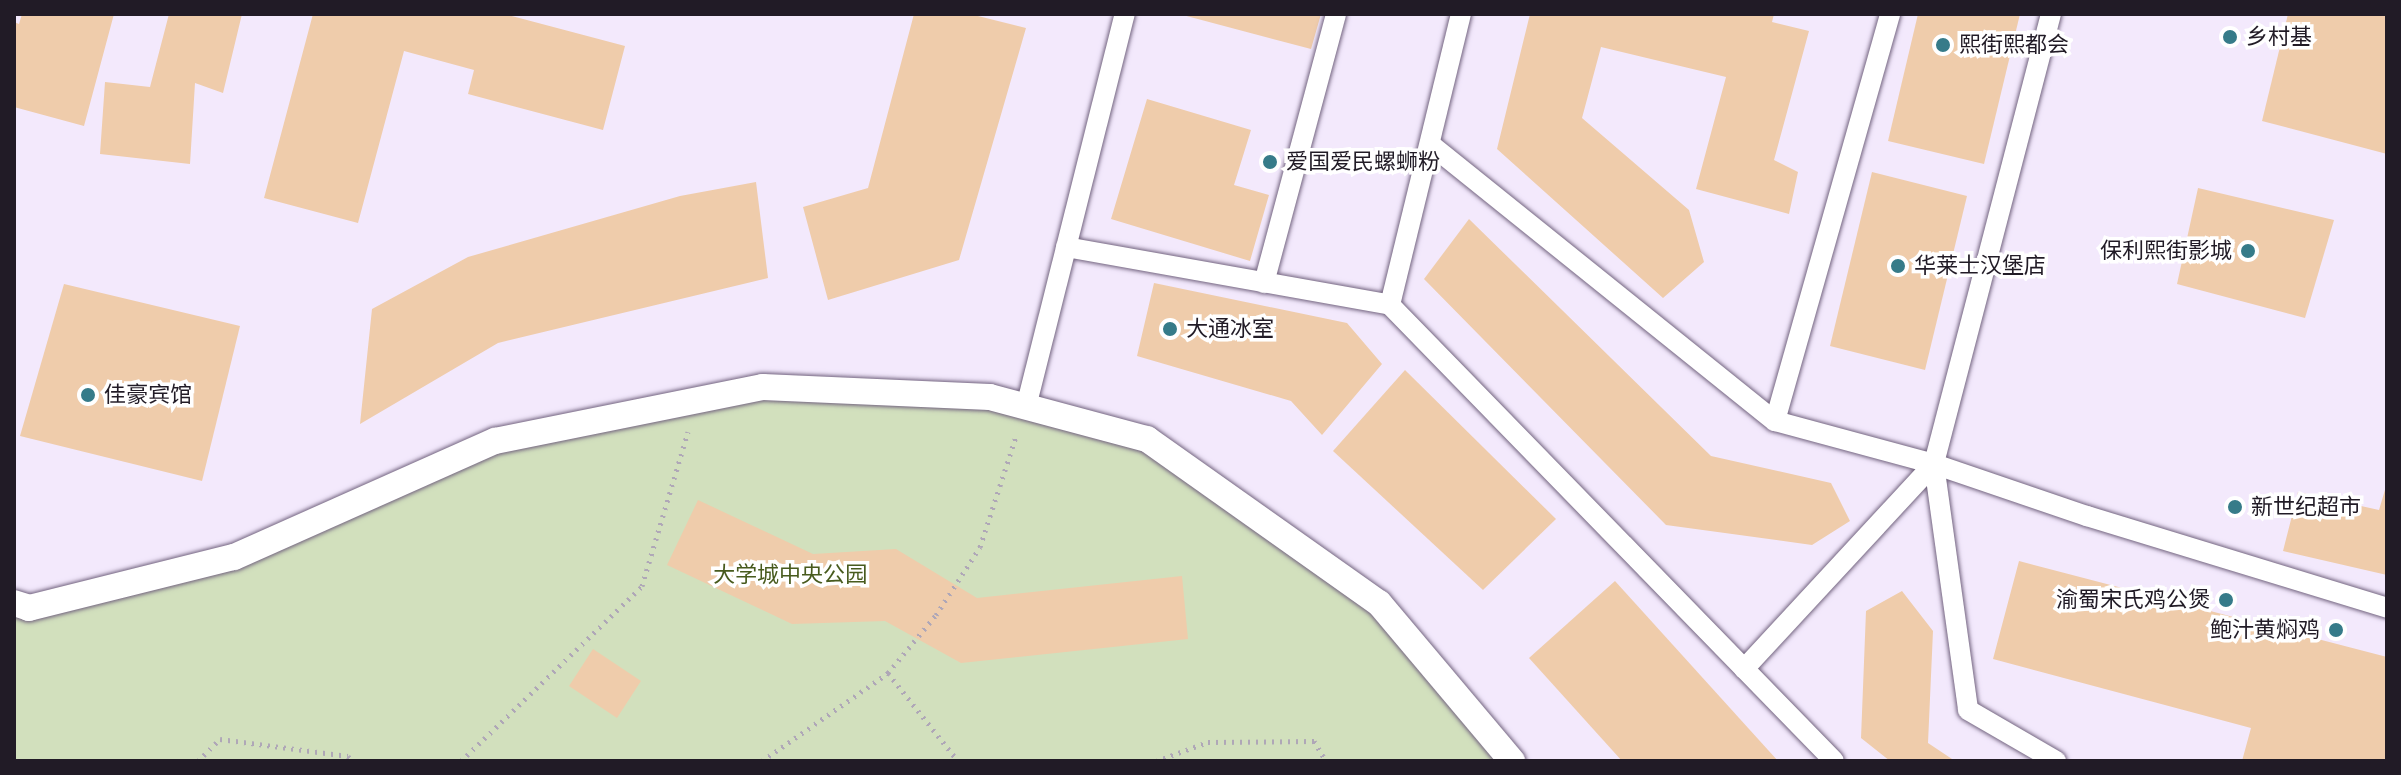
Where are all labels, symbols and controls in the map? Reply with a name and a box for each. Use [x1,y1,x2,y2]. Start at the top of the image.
place label: 乡村基 [2246,24,2312,50]
marker: 乡村基 [2221,28,2239,46]
place label: 熙街熙都会 [1959,32,2069,58]
marker: 熙街熙都会 [1934,36,1952,54]
place label: 爱国爱民螺蛳粉 [1286,149,1440,175]
marker: 爱国爱民螺蛳粉 [1261,153,1279,171]
place label: 保利熙街影城 [2100,238,2232,264]
marker: 保利熙街影城 [2239,242,2257,260]
place label: 华莱士汉堡店 [1914,253,2046,279]
marker: 华莱士汉堡店 [1889,257,1907,275]
place label: 大通冰室 [1186,316,1274,342]
marker: 大通冰室 [1161,320,1179,338]
place label: 佳豪宾馆 [104,382,192,408]
marker: 佳豪宾馆 [79,386,97,404]
place label: 新世纪超市 [2251,494,2361,520]
marker: 新世纪超市 [2226,498,2244,516]
park label: 大学城中央公园 [713,562,867,588]
place label: 渝蜀宋氏鸡公煲 [2056,587,2210,613]
marker: 渝蜀宋氏鸡公煲 [2217,591,2235,609]
place label: 鲍汁黄焖鸡 [2210,617,2320,643]
marker: 鲍汁黄焖鸡 [2327,621,2345,639]

